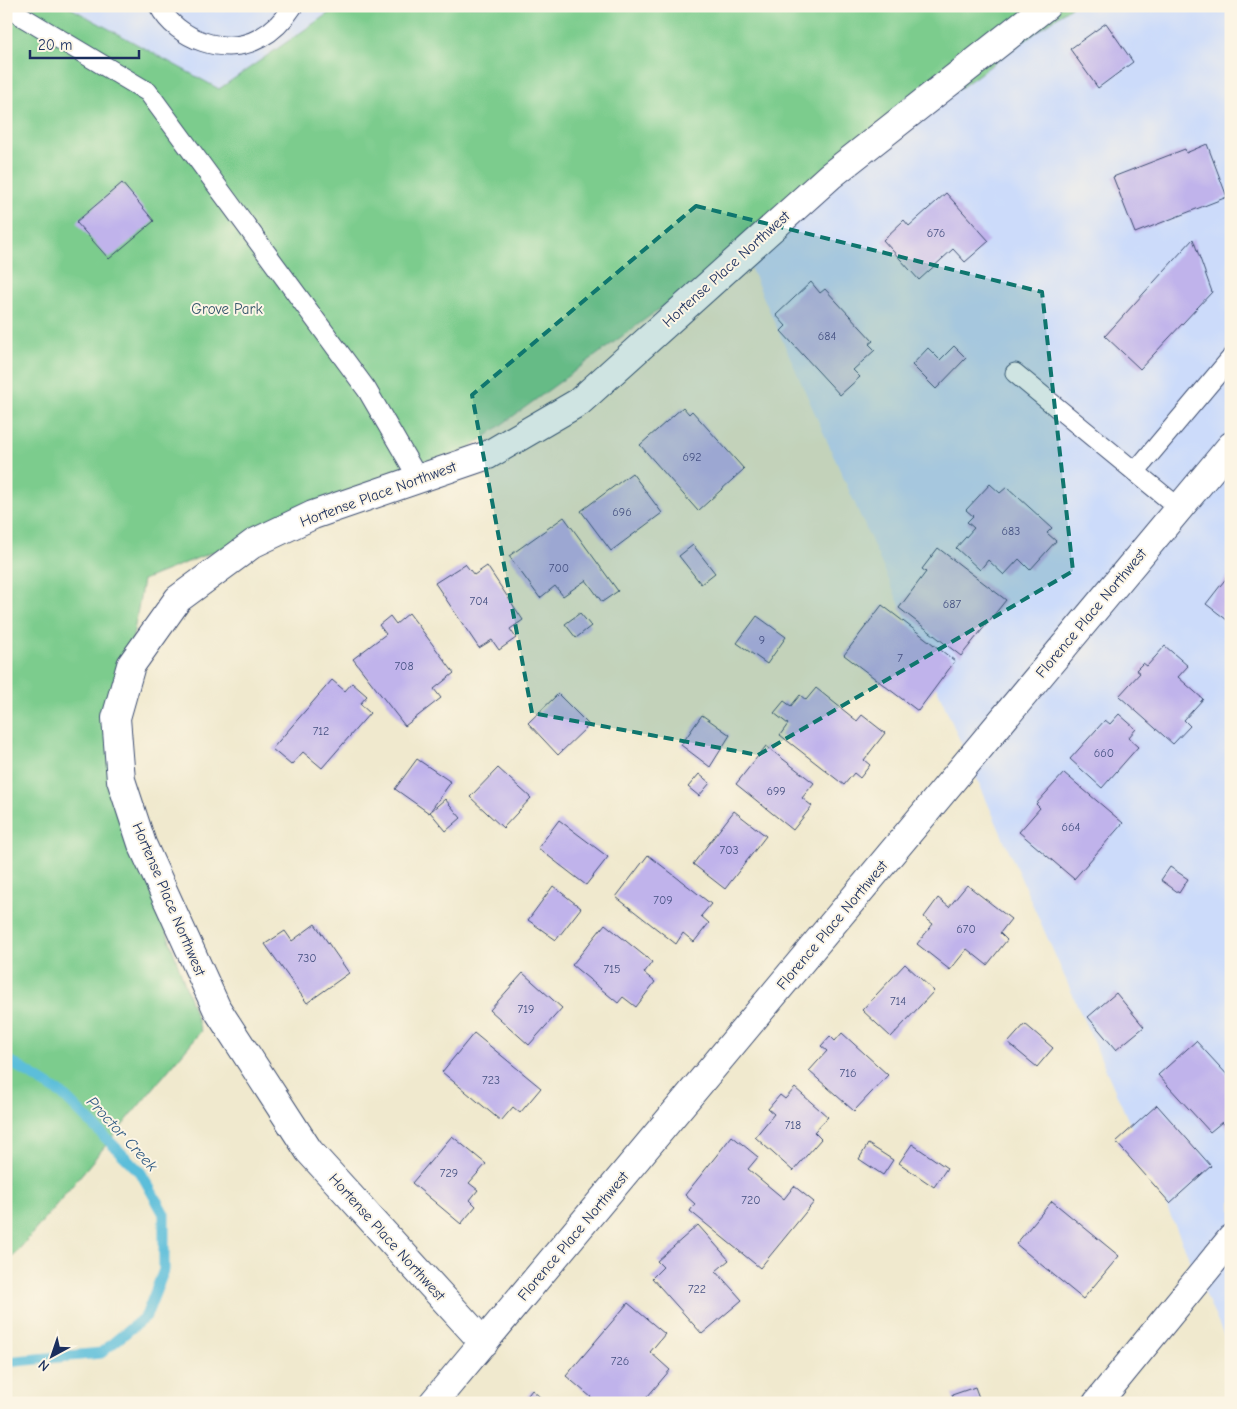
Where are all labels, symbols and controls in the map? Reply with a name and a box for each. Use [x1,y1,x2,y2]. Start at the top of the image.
scale bar [30,28,139,60]
text: 20 m [38,36,72,54]
street label: Hortense Place Northwest [659,207,794,331]
house number: 676 [927,226,945,240]
park label: Grove Park [191,300,263,318]
house number: 684 [818,329,836,343]
house number: 692 [682,450,702,464]
street label: Hortense Place Northwest [297,457,459,531]
house number: 696 [612,505,632,519]
house number: 683 [1002,524,1020,538]
street label: Florence Place Northwest [1032,544,1151,681]
house number: 700 [549,561,569,575]
house number: 704 [470,594,489,608]
house number: 687 [943,597,961,611]
house number: 9 [759,633,765,647]
house number: 7 [897,651,903,665]
house number: 708 [394,659,414,673]
house number: 712 [313,724,329,738]
house number: 660 [1094,746,1114,760]
house number: 699 [766,784,786,798]
street label: Hortense Place Northwest [128,819,210,979]
house number: 664 [1062,820,1081,834]
house number: 703 [719,843,739,857]
street label: Florence Place Northwest [773,856,892,993]
house number: 709 [653,893,673,907]
house number: 670 [956,922,976,936]
house number: 730 [297,951,317,965]
house number: 715 [604,962,620,976]
house number: 714 [890,994,906,1008]
house number: 719 [518,1002,534,1016]
house number: 716 [840,1066,856,1080]
house number: 723 [482,1073,500,1087]
water label: Proctor Creek [83,1093,161,1175]
house number: 718 [785,1118,801,1132]
house number: 729 [440,1166,458,1180]
street label: Florence Place Northwest [514,1167,633,1304]
street label: Hortense Place Northwest [325,1170,449,1305]
house number: 720 [741,1193,761,1207]
house number: 722 [688,1282,706,1296]
north arrow [28,1332,78,1382]
house number: 726 [611,1354,629,1368]
text: N [35,1356,53,1375]

